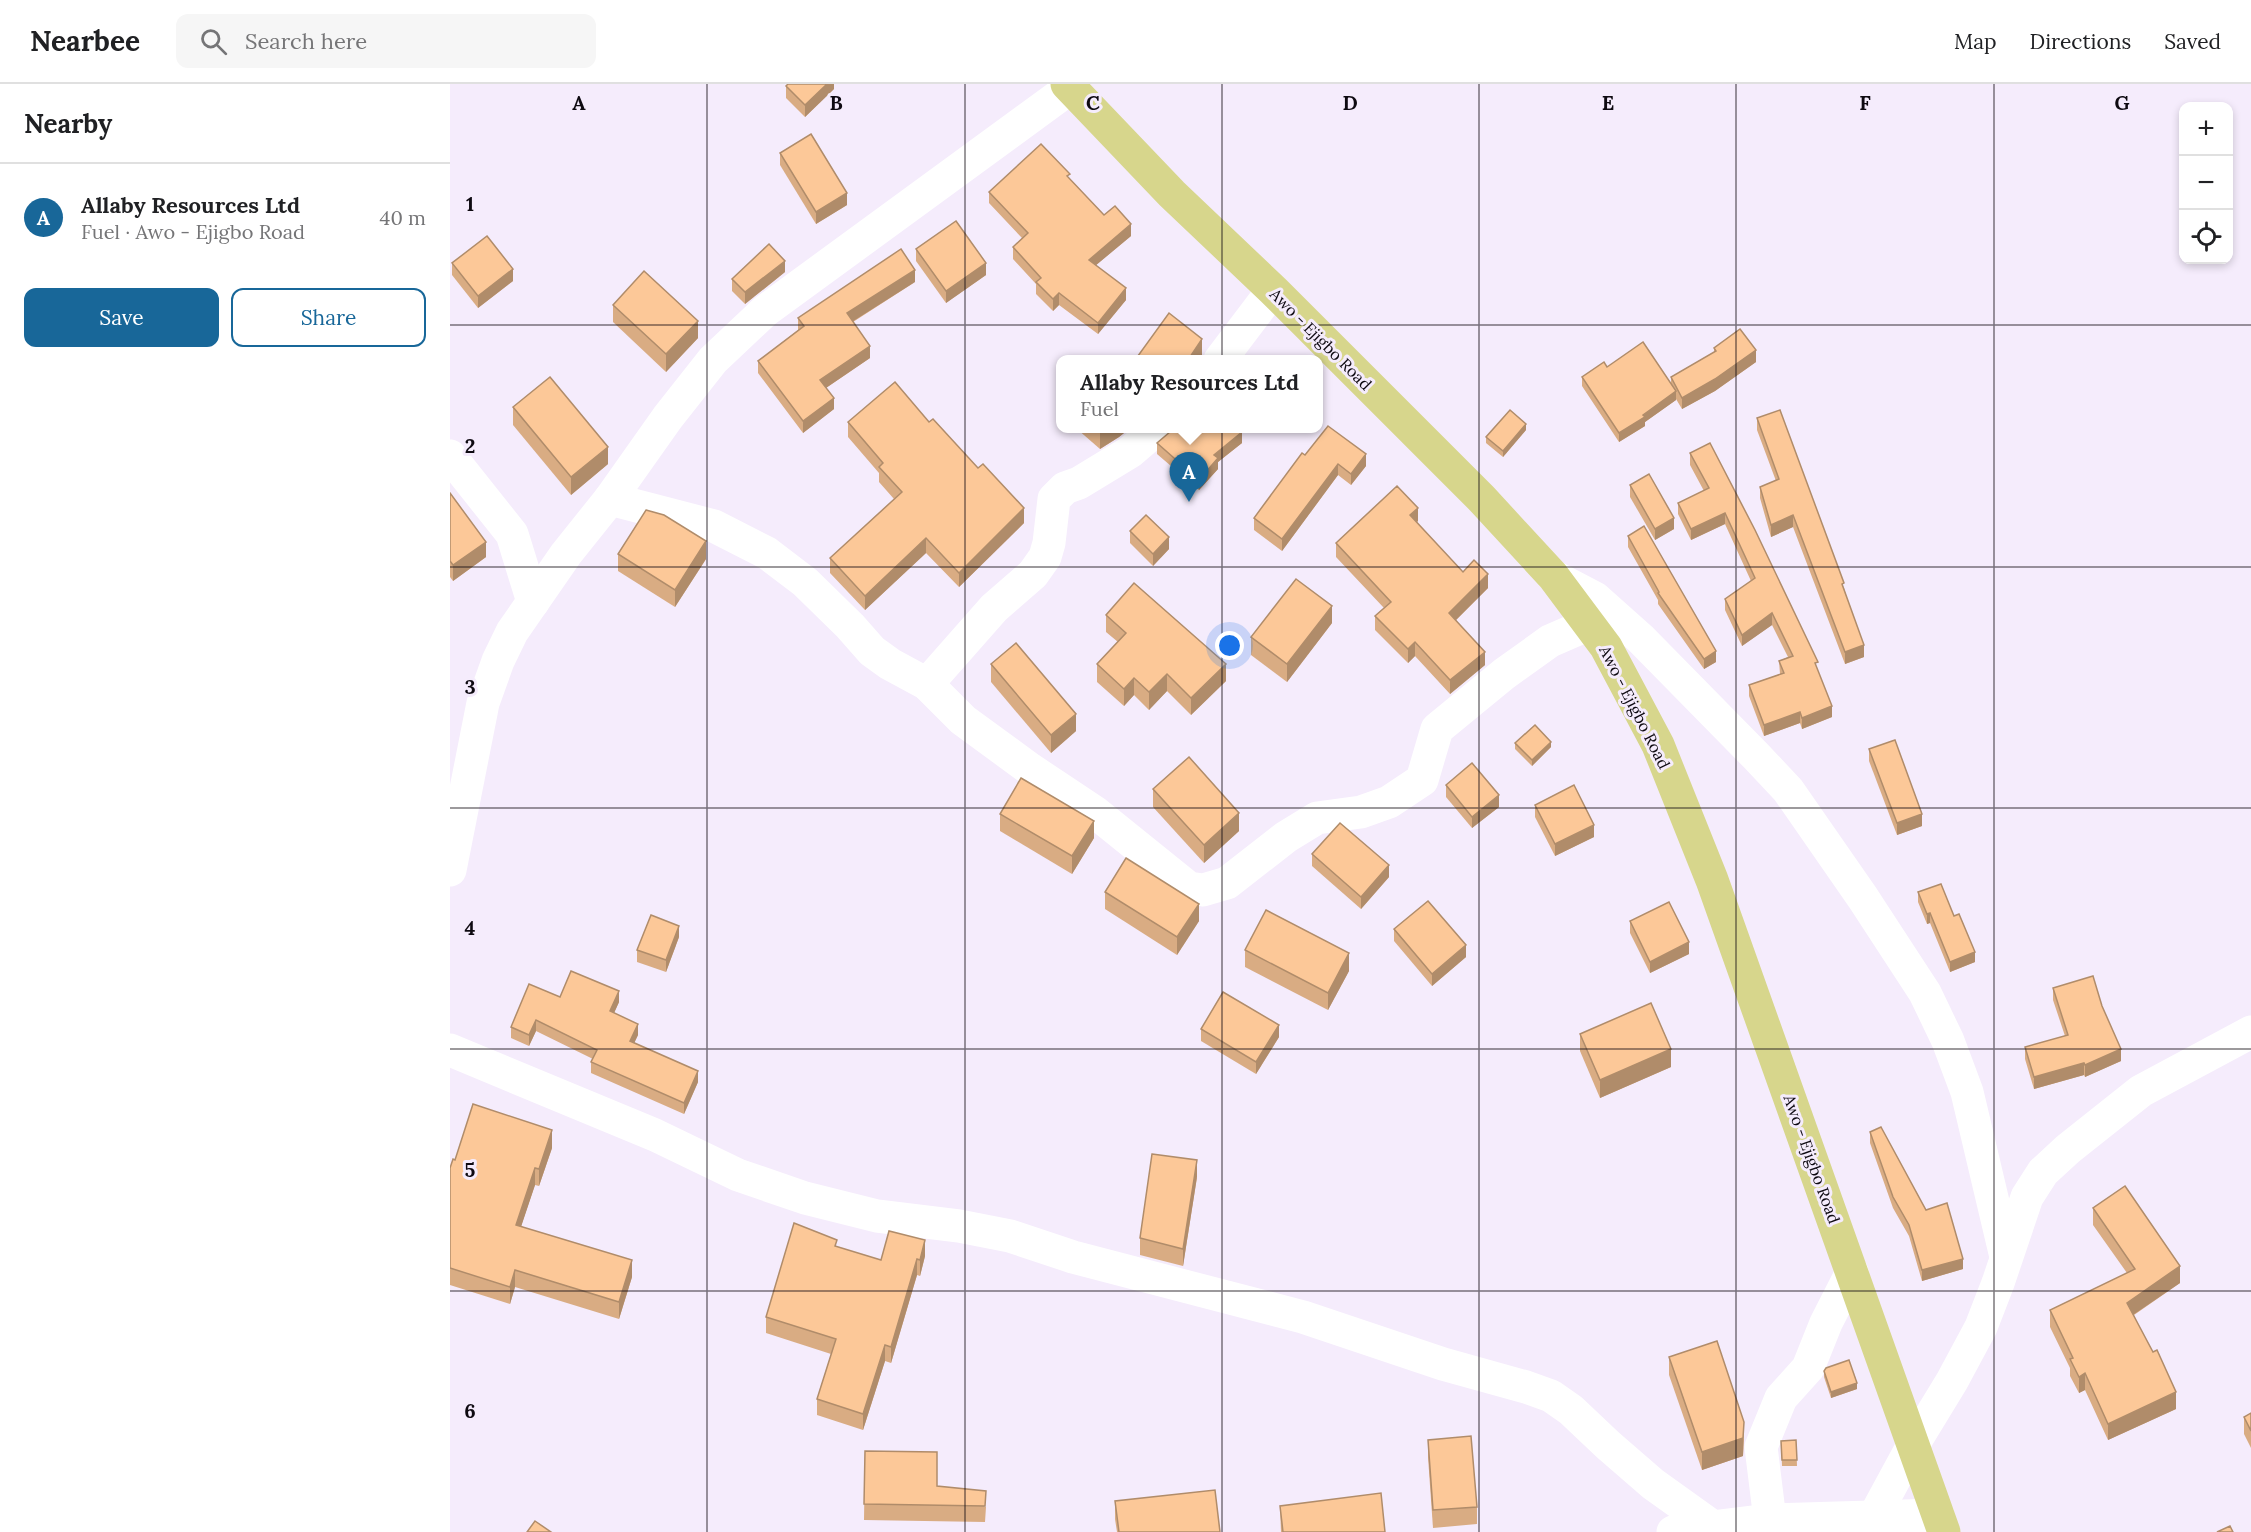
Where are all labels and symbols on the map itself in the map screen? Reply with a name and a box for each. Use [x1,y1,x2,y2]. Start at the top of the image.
text: A [572,90,586,115]
text: B [829,90,843,115]
text: C [1086,90,1100,115]
text: D [1342,90,1358,115]
text: E [1602,90,1614,115]
text: F [1859,90,1871,115]
text: G [2114,90,2130,115]
text: 1 [466,191,474,216]
street label: Awo - Ejigbo Road [1265,283,1376,394]
text: 2 [465,433,475,458]
pin: A [1170,452,1208,502]
your location [1215,631,1244,660]
street label: Awo - Ejigbo Road [1595,641,1675,772]
text: 3 [464,674,476,699]
text: 4 [465,915,476,940]
street label: Awo - Ejigbo Road [1779,1091,1845,1227]
text: 5 [465,1157,476,1182]
text: 6 [464,1398,476,1423]

